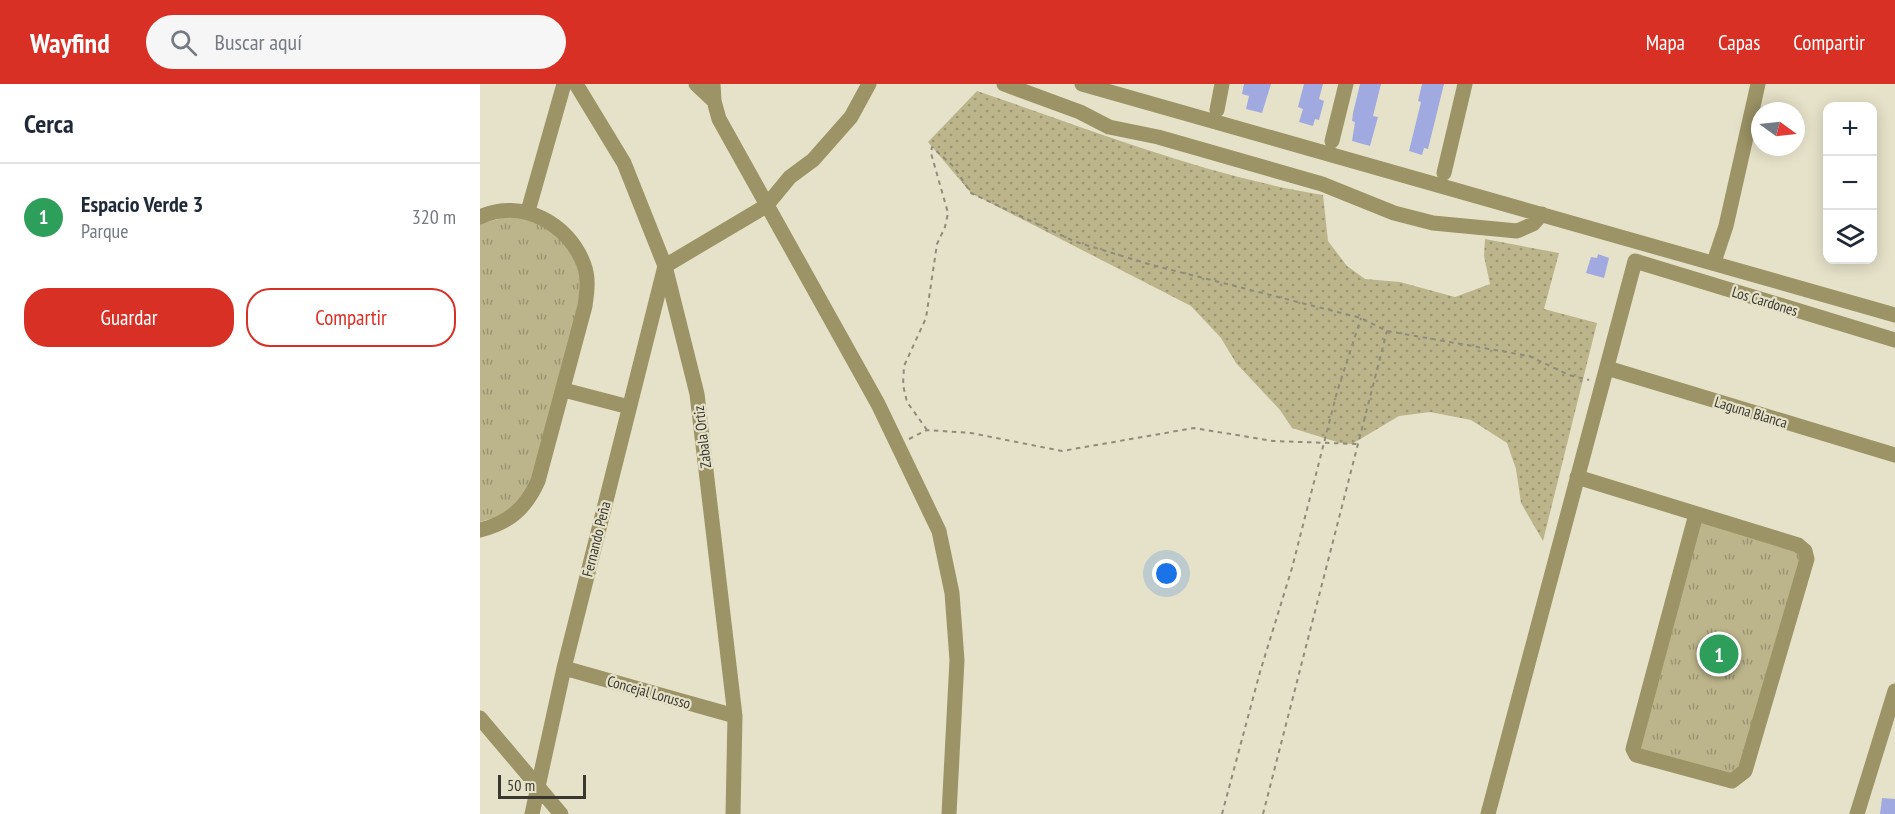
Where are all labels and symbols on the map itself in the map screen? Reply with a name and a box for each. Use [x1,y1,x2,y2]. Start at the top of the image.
north arrow [1751,102,1805,156]
street label: Los Cardones [1730,282,1800,320]
street label: Laguna Blanca [1712,392,1790,432]
street label: Zabala Ortiz [689,405,715,469]
street label: Fernando Peña [577,499,615,579]
your location [1152,559,1181,588]
pin: 1 [1700,632,1738,676]
street label: Concejal Lorusso [605,671,693,713]
scale bar [498,772,586,800]

